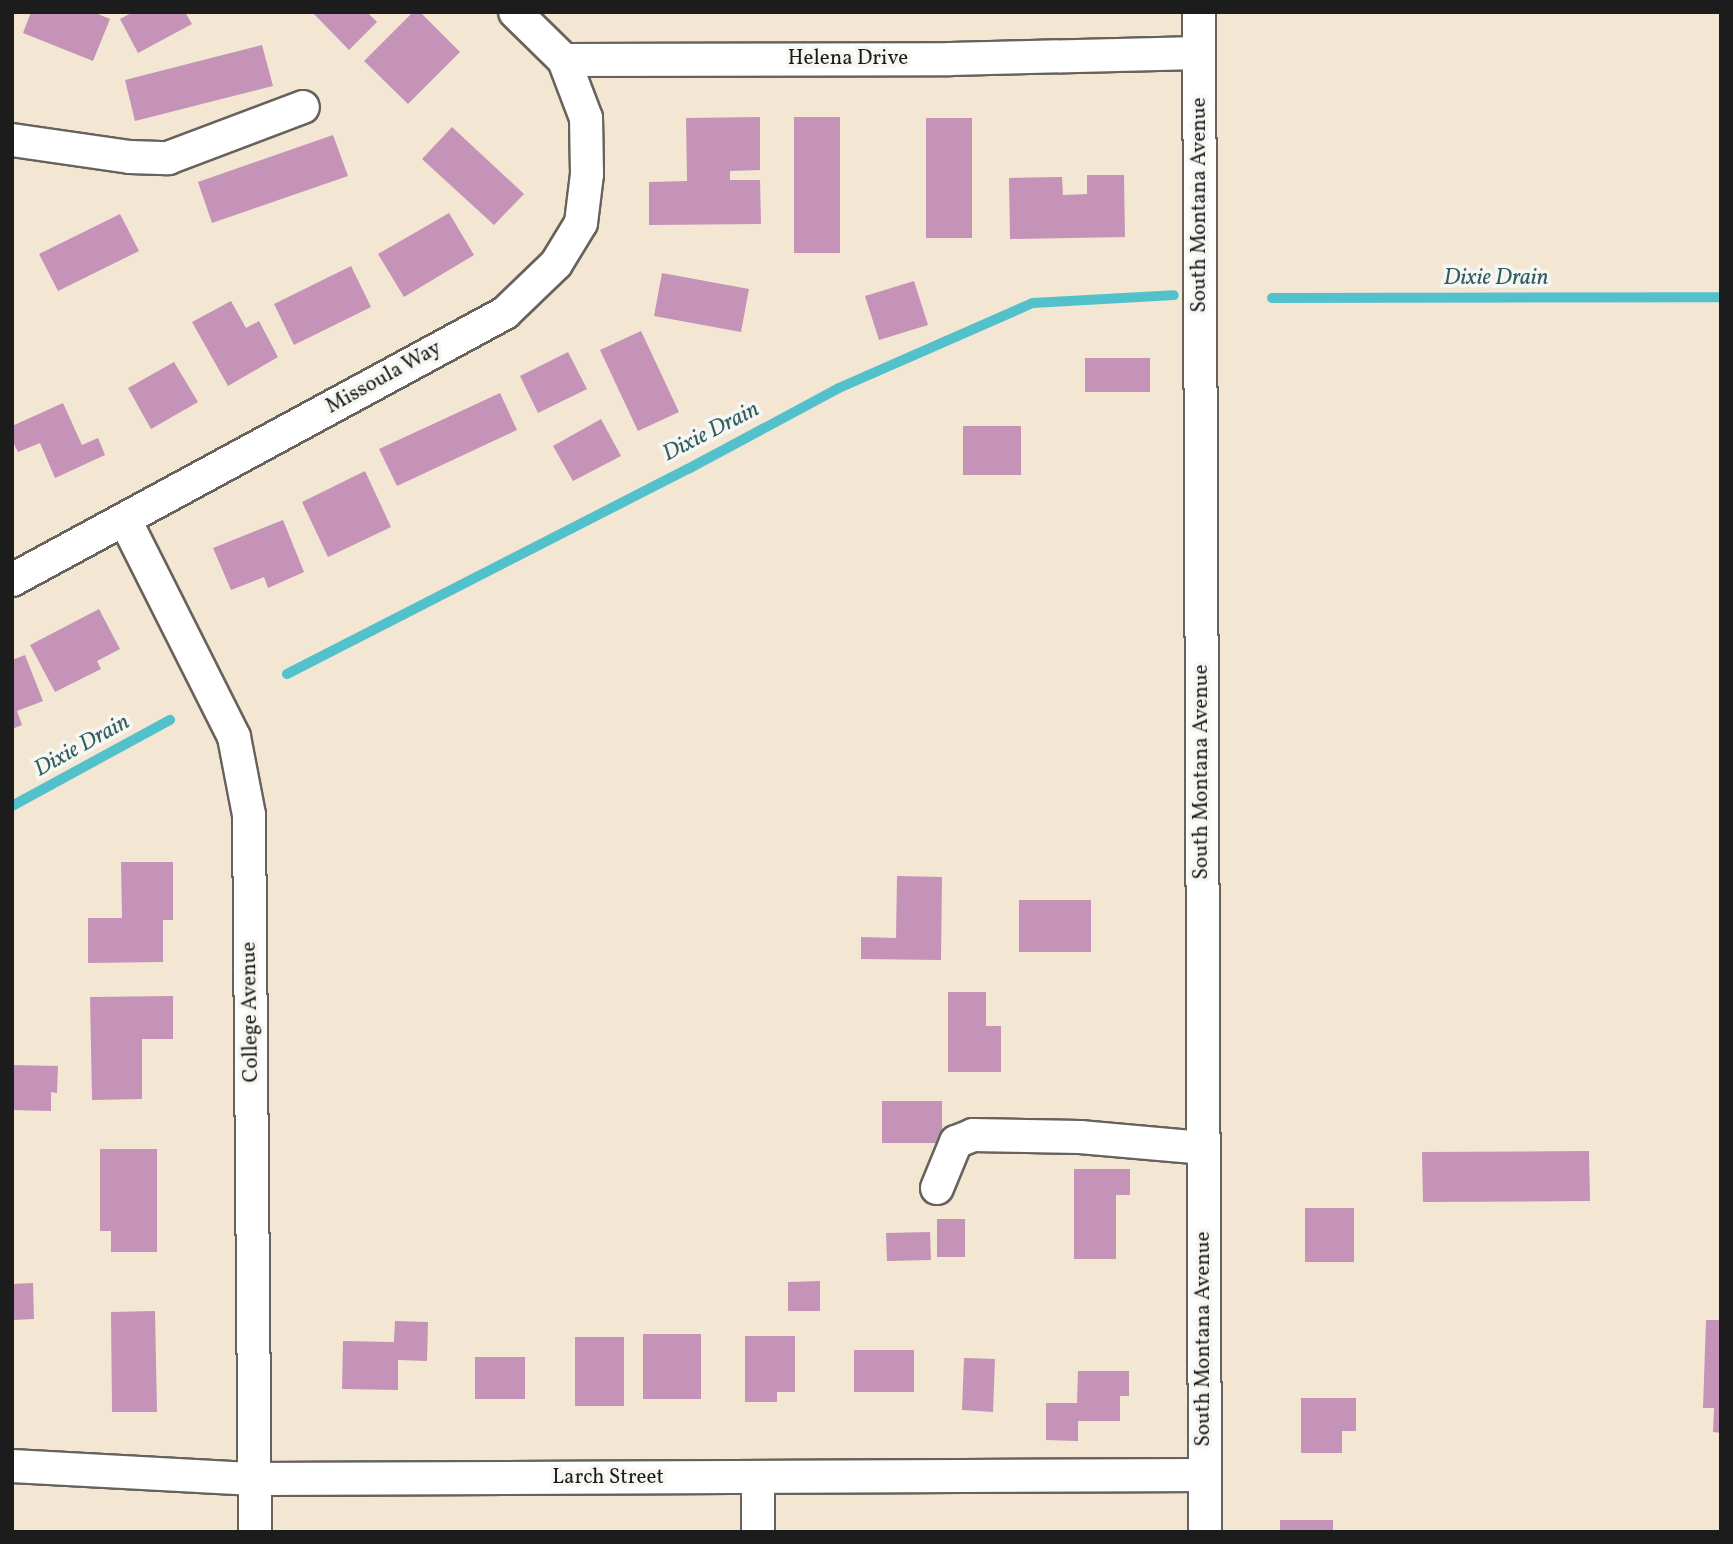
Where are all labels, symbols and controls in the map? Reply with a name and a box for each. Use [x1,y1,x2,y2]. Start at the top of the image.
street label: Helena Drive [788,46,908,72]
street label: South Montana Avenue [1187,97,1213,313]
water label: Dixie Drain [1444,264,1548,292]
street label: Missoula Way [322,336,446,420]
water label: Dixie Drain [658,396,764,468]
street label: South Montana Avenue [1189,664,1215,880]
water label: Dixie Drain [29,709,135,783]
street label: College Avenue [237,941,265,1083]
street label: South Montana Avenue [1191,1231,1217,1447]
street label: Larch Street [552,1465,664,1491]

